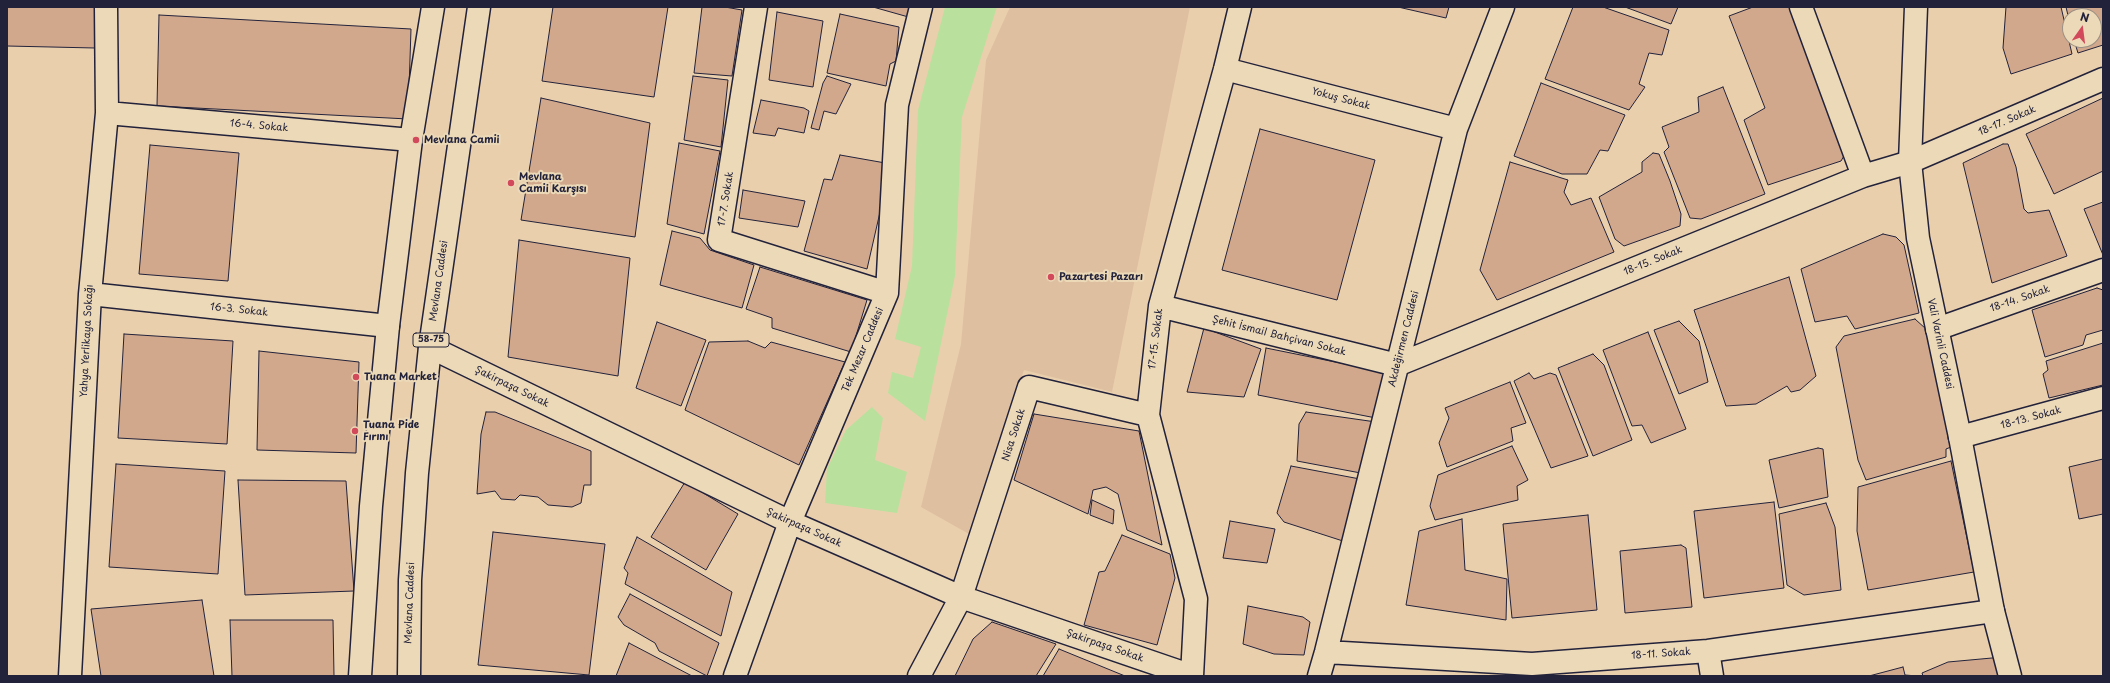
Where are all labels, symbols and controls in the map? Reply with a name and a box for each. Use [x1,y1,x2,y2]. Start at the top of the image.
north arrow [2062,8,2102,48]
text: N [2078,8,2091,26]
street label: Yokuş Sokak [1310,85,1372,113]
street label: 18-17. Sokak [1976,104,2038,138]
street label: 16-4. Sokak [229,117,289,135]
place label: Mevlana Camii [424,134,500,146]
marker: Mevlana Camii [411,135,421,145]
place label: Mevlana Camii Karşısı [519,171,587,194]
street label: 17-7. Sokak [716,171,736,227]
marker: Mevlana Camii Karşısı [506,178,516,188]
street label: Mevlana Caddesi [427,240,451,322]
street label: 18-15. Sokak [1622,244,1684,278]
place label: Pazartesi Pazarı [1059,271,1143,283]
marker: Pazartesi Pazarı [1046,272,1056,282]
street label: 18-14. Sokak [1988,283,2052,315]
street label: Yahya Yerlikaya Sokağı [78,284,96,398]
street label: Akdeğirmen Caddesi [1386,290,1422,388]
street label: Vali Varinli Caddesi [1925,297,1955,391]
street label: 16-3. Sokak [209,301,269,319]
street label: Tek Mezar Caddesi [840,306,886,394]
street label: 17-15. Sokak [1146,308,1166,370]
street label: Şehit İsmail Bahçivan Sokak [1211,314,1347,358]
road number: 58-75 [413,333,449,347]
street label: Şakirpaşa Sokak [473,364,551,410]
place label: Tuana Market [364,371,437,383]
marker: Tuana Market [351,372,361,382]
street label: 18-13. Sokak [1999,404,2063,432]
street label: Nisa Sokak [1000,407,1028,463]
place label: Tuana Pide Fırını [363,419,419,442]
marker: Tuana Pide Fırını [350,426,360,436]
street label: Şakirpaşa Sokak [764,506,844,550]
street label: Mevlana Caddesi [403,562,417,644]
street label: Şakirpaşa Sokak [1065,627,1145,665]
street label: 18-11. Sokak [1631,646,1691,662]

